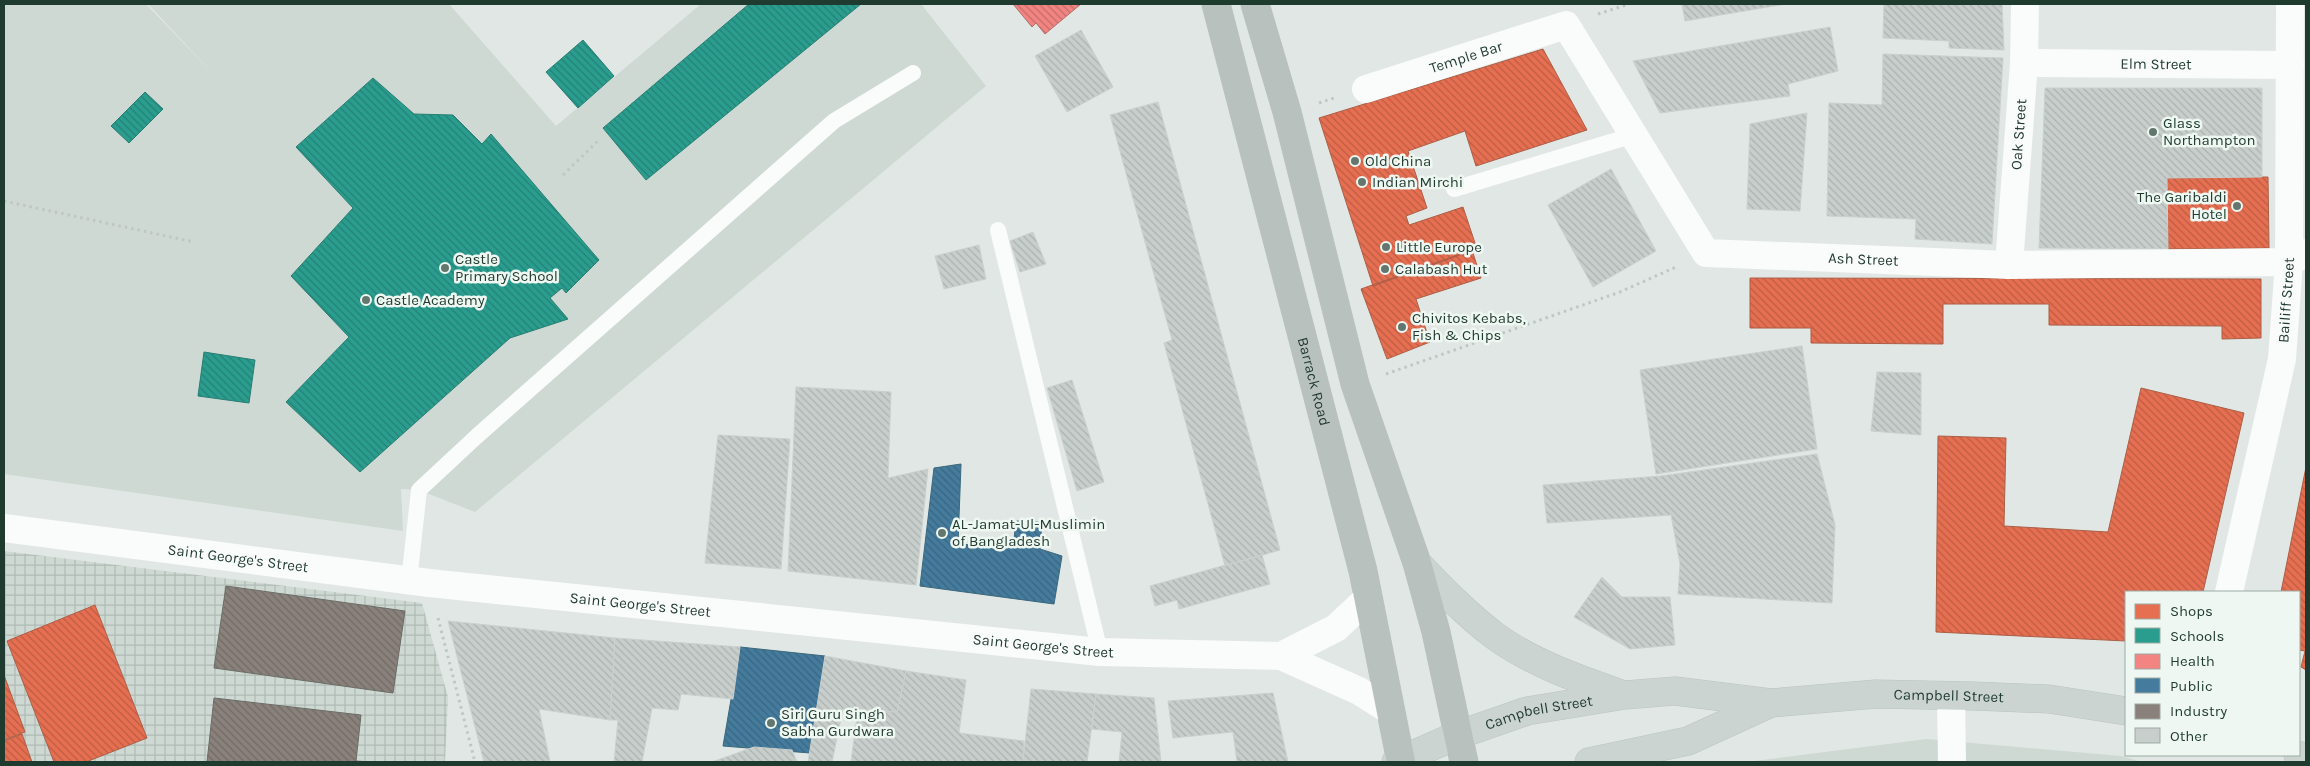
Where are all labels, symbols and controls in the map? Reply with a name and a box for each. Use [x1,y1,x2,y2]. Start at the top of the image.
street label: Temple Bar [1427,37,1505,77]
street label: Elm Street [2120,55,2192,73]
street label: Oak Street [2007,98,2030,171]
place label: Glass Northampton [2163,114,2256,149]
marker: Glass Northampton [2147,126,2159,138]
place label: Old China [1365,152,1431,170]
marker: Old China [1349,155,1361,167]
place label: Indian Mirchi [1372,173,1463,191]
marker: Indian Mirchi [1356,176,1368,188]
place label: The Garibaldi Hotel [2137,188,2227,223]
marker: The Garibaldi Hotel [2231,200,2243,212]
place label: Little Europe [1396,238,1482,256]
marker: Little Europe [1380,241,1392,253]
street label: Ash Street [1828,249,1899,270]
place label: Castle Primary School [455,250,558,285]
street label: Bailiff Street [2274,257,2298,344]
place label: Calabash Hut [1395,260,1488,278]
marker: Castle Primary School [439,262,451,274]
marker: Calabash Hut [1379,263,1391,275]
place label: Castle Academy [376,291,485,309]
marker: Castle Academy [360,294,372,306]
place label: Chivitos Kebabs, Fish & Chips [1412,309,1526,344]
marker: Chivitos Kebabs, Fish & Chips [1396,321,1408,333]
street label: Barrack Road [1294,335,1334,428]
place label: AL-Jamat-Ul-Muslimin of Bangladesh [952,515,1105,550]
marker: AL-Jamat-Ul-Muslimin of Bangladesh [936,527,948,539]
street label: Saint George's Street [167,540,310,576]
street label: Saint George's Street [569,589,712,621]
legend [2125,591,2300,756]
text: Shops [2170,602,2213,620]
text: Schools [2170,627,2224,645]
street label: Saint George's Street [972,630,1114,661]
text: Health [2170,652,2215,670]
text: Public [2170,677,2213,695]
street label: Campbell Street [1894,685,2004,706]
street label: Campbell Street [1483,691,1594,734]
text: Industry [2170,702,2227,720]
place label: Siri Guru Singh Sabha Gurdwara [781,705,894,740]
marker: Siri Guru Singh Sabha Gurdwara [765,717,777,729]
text: Other [2170,727,2208,745]

